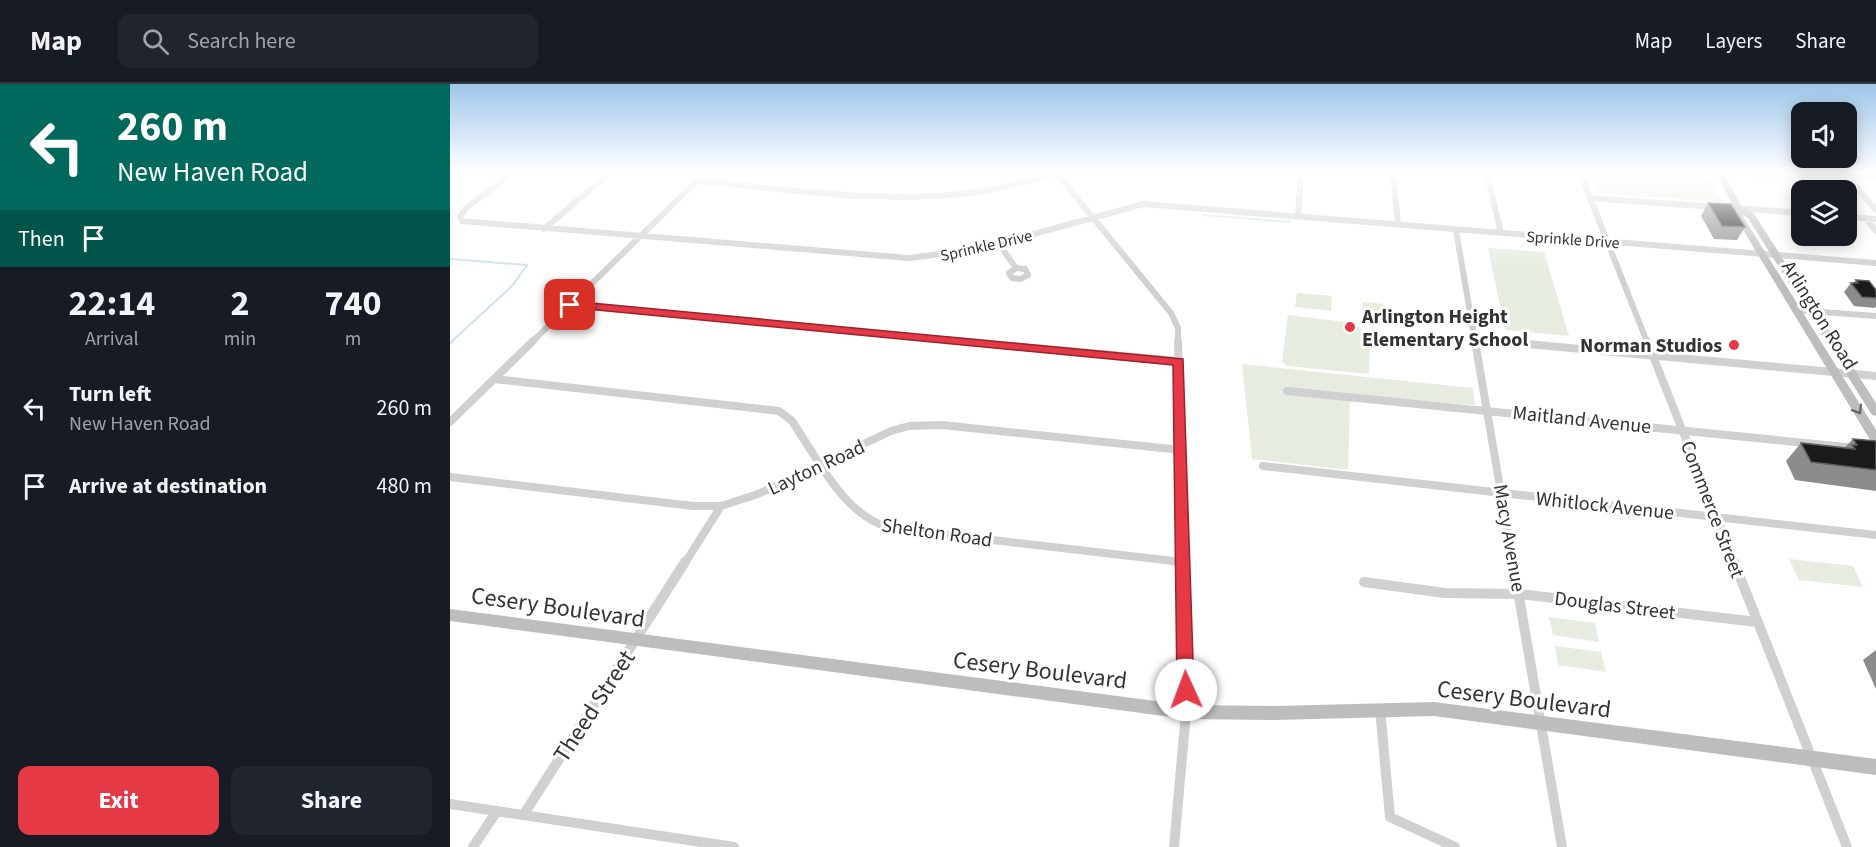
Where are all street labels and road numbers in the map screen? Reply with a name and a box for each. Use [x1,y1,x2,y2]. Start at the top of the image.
street label: Sprinkle Drive [938,225,1034,267]
street label: Sprinkle Drive [1526,226,1620,254]
street label: Arlington Road [1774,256,1864,376]
street label: Maitland Avenue [1511,399,1653,441]
street label: Layton Road [763,433,870,503]
street label: Commerce Street [1673,437,1751,582]
street label: Macy Avenue [1486,482,1532,594]
street label: Whitlock Avenue [1534,485,1675,527]
street label: Shelton Road [880,511,994,555]
street label: Cesery Boulevard [469,578,647,637]
street label: Douglas Street [1553,585,1677,627]
street label: Cesery Boulevard [951,642,1129,699]
street label: Theed Street [545,643,644,769]
street label: Cesery Boulevard [1435,671,1613,728]

